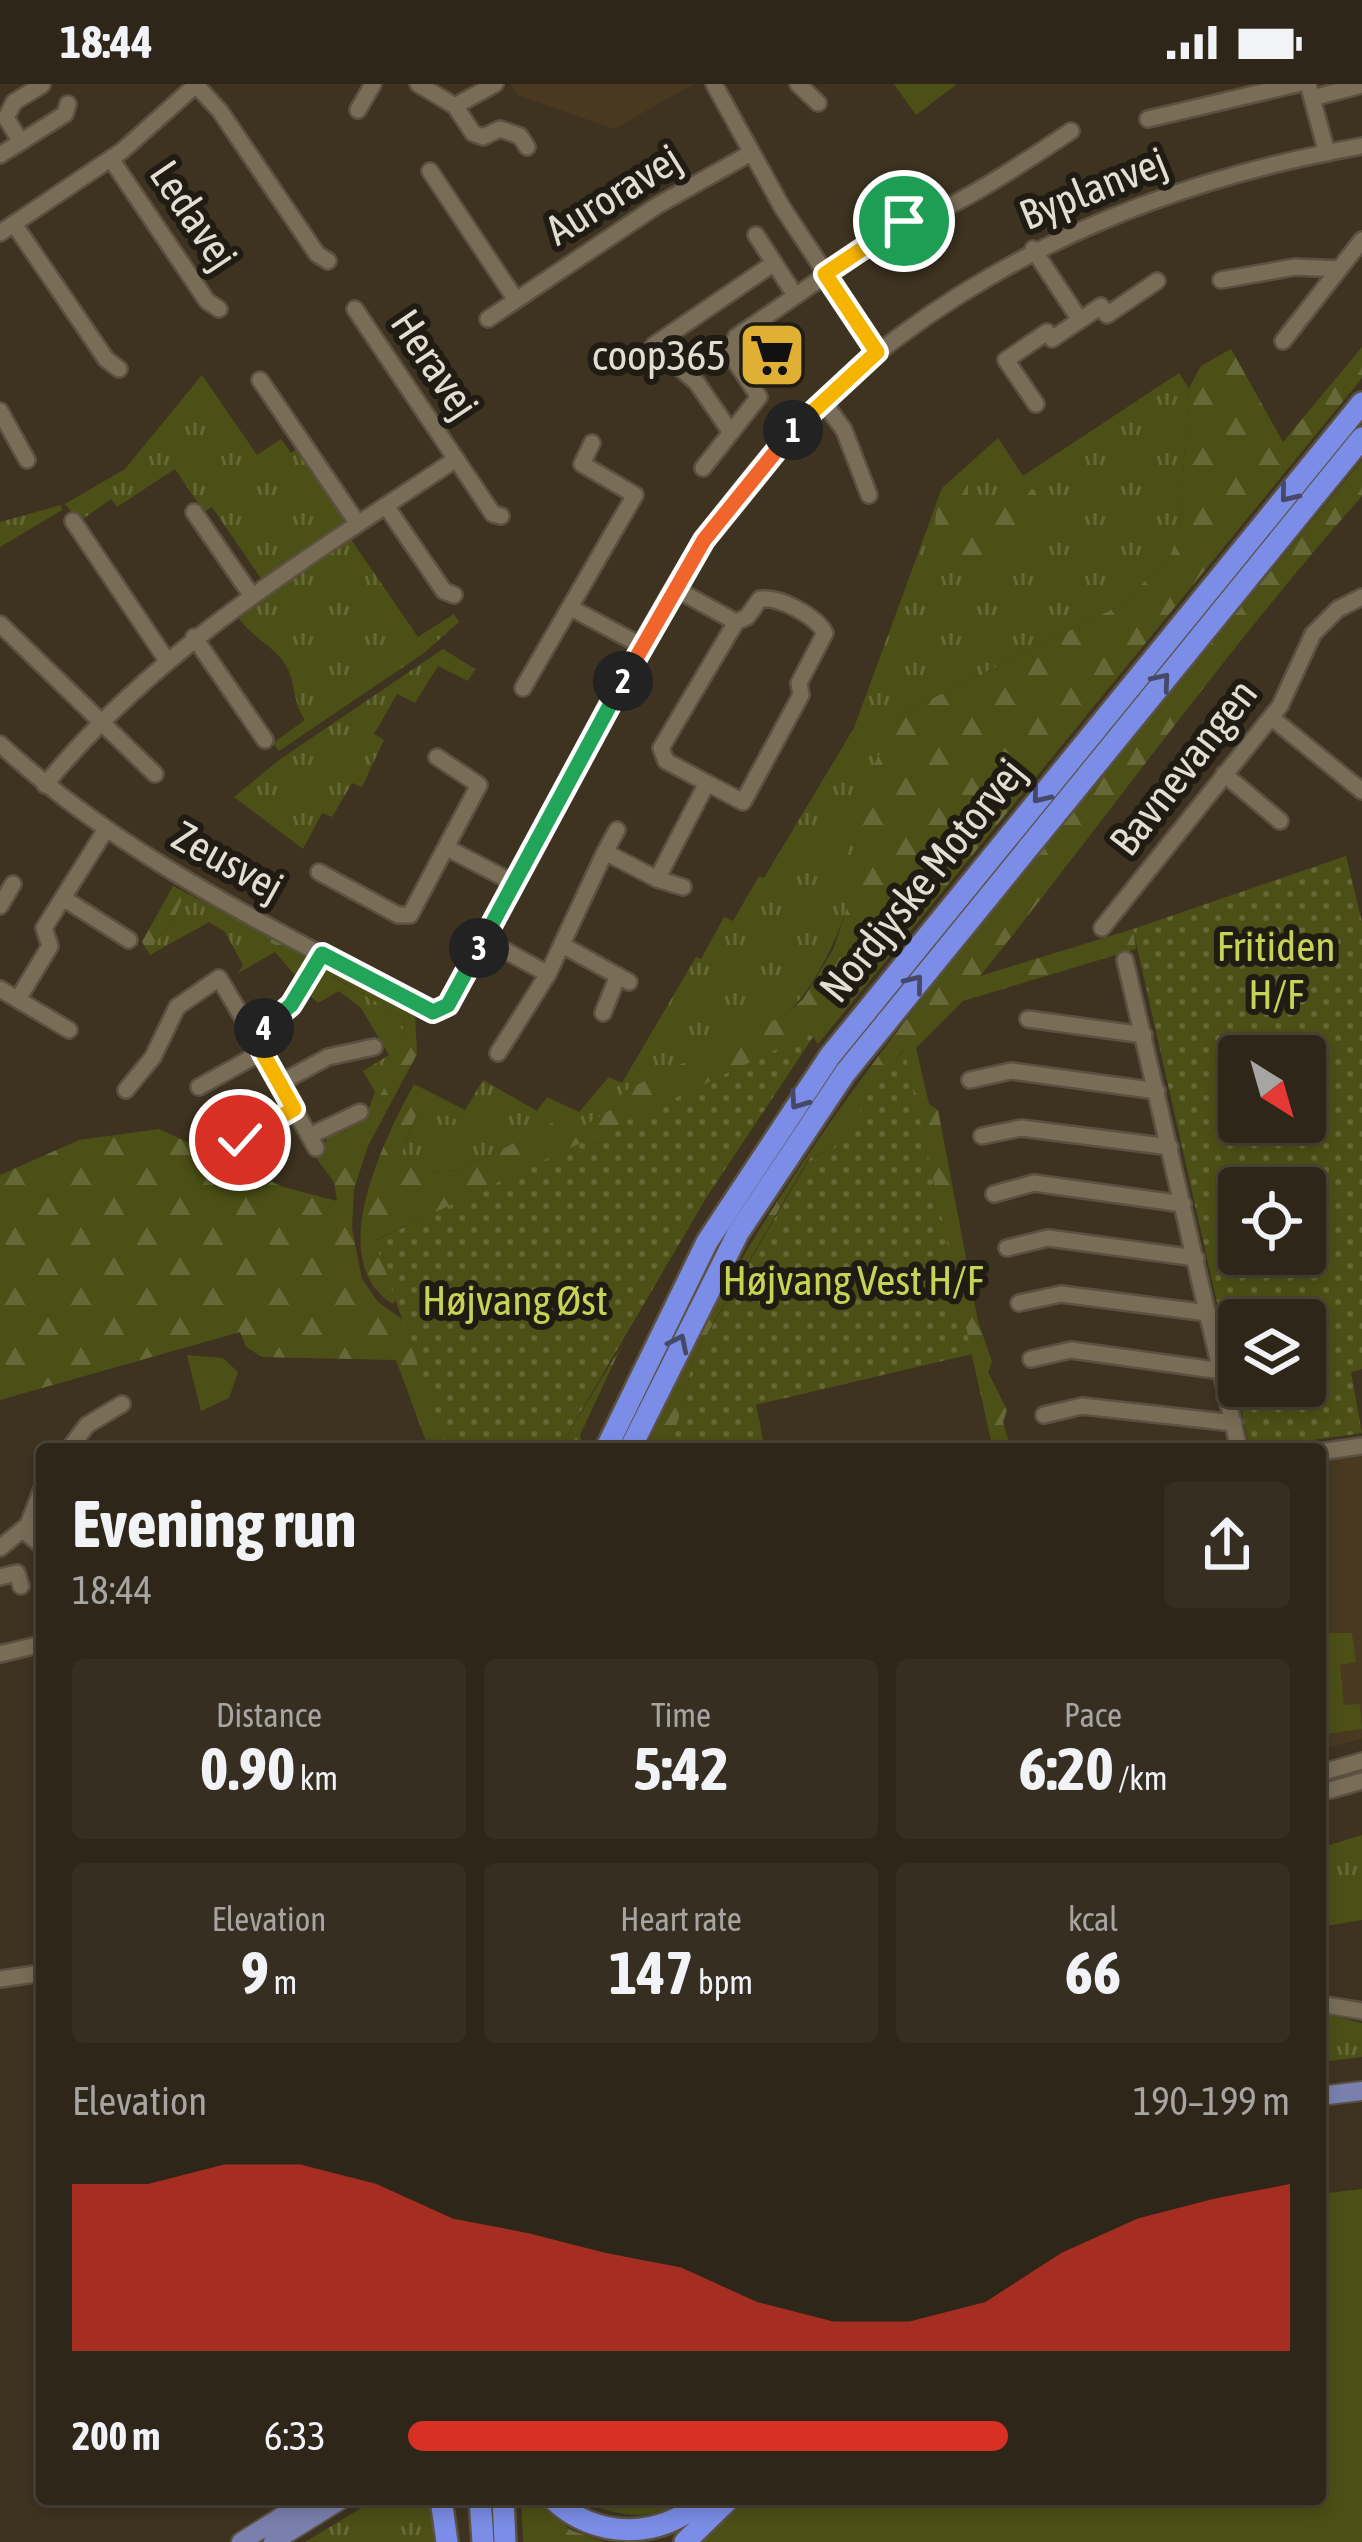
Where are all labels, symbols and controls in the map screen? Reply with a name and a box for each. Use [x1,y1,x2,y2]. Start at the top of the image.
text: 18:44 [60,16,153,68]
street label: Auroravej [537,134,689,254]
street label: Byplanvej [1013,137,1173,239]
street label: Ledavej [141,152,247,278]
pin [853,170,955,272]
icon: arrive [871,188,937,254]
street label: Heravej [382,301,488,427]
supermarket icon: coop365 [737,320,807,390]
place label: coop365 [592,331,726,379]
pin: 1 [763,400,823,460]
text: 1 [785,411,801,449]
one-way arrow [1281,480,1302,502]
pin: 2 [593,651,653,711]
text: 2 [615,662,631,700]
street label: Bavnevangen [1100,670,1266,864]
one-way arrow [1148,673,1170,695]
street label: Nordjyske Motorvej [809,749,1035,1011]
one-way arrow [1033,782,1055,804]
street label: Zeusvej [164,811,292,911]
pin: 3 [449,918,509,978]
park label: Fritiden H/F [1216,922,1336,1018]
text: 3 [471,929,487,967]
one-way arrow [901,974,922,996]
pin: 4 [234,998,294,1058]
text: 4 [256,1009,272,1047]
north arrow [1218,1035,1326,1143]
map controls [1218,1035,1326,1407]
one-way arrow [790,1088,812,1110]
pin [189,1089,291,1191]
icon: check [207,1107,273,1173]
button: locate [1218,1167,1326,1275]
park label: Højvang Vest H/F [723,1256,984,1304]
park label: Højvang Øst [422,1276,608,1324]
button: layers [1218,1299,1326,1407]
one-way arrow [664,1334,688,1355]
button: share [1164,1482,1290,1608]
text: Evening run [72,1485,357,1561]
text: 18:44 [72,1568,152,1612]
text: Distance [216,1696,322,1734]
text: Time [651,1696,711,1734]
text: Pace [1064,1696,1122,1734]
text: 0.90 [200,1734,295,1803]
text: 5:42 [633,1734,729,1803]
text: 6:20 [1018,1734,1114,1803]
text: km [295,1759,338,1797]
text: /km [1114,1759,1168,1797]
text: Elevation [212,1900,326,1938]
text: Heart rate [620,1900,742,1938]
text: kcal [1068,1900,1118,1938]
text: 9 [241,1938,269,2007]
text: 147 [609,1938,694,2007]
text: 66 [1065,1938,1121,2007]
text: m [269,1963,297,2001]
text: bpm [694,1963,753,2001]
text: Elevation [72,2079,207,2123]
text: 190–199 m [1133,2079,1290,2123]
text: 200 m [72,2414,160,2458]
text: 6:33 [264,2414,326,2458]

